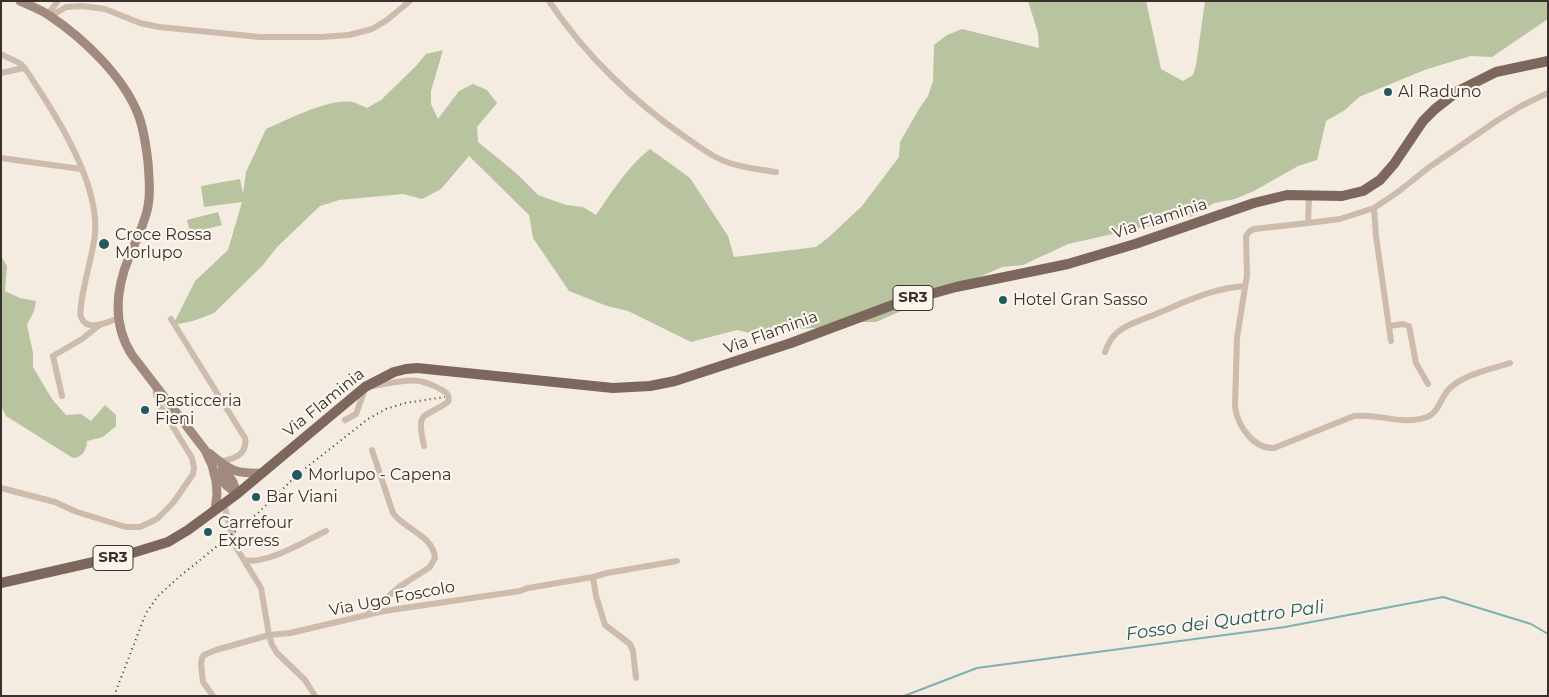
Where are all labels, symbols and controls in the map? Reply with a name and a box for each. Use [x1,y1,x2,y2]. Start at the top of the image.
place label: Al Raduno [1398,82,1481,102]
marker: Al Raduno [1382,86,1394,98]
street label: Via Flaminia [1110,195,1210,243]
place label: Croce Rossa Morlupo [115,225,212,263]
marker: Croce Rossa Morlupo [97,237,111,251]
road number: SR3 [893,286,933,310]
place label: Hotel Gran Sasso [1013,290,1148,310]
marker: Hotel Gran Sasso [997,294,1009,306]
street label: Via Flaminia [721,307,821,359]
street label: Via Flaminia [280,365,368,441]
place label: Pasticceria Fieni [155,391,242,429]
marker: Pasticceria Fieni [139,404,151,416]
place label: Morlupo - Capena [308,465,451,485]
marker: Morlupo - Capena [290,468,304,482]
place label: Bar Viani [266,487,338,507]
marker: Bar Viani [250,491,262,503]
place label: Carrefour Express [218,513,293,551]
marker: Carrefour Express [202,526,214,538]
road number: SR3 [93,546,133,570]
street label: Via Ugo Foscolo [328,577,456,621]
water label: Fosso dei Quattro Pali [1124,596,1326,646]

